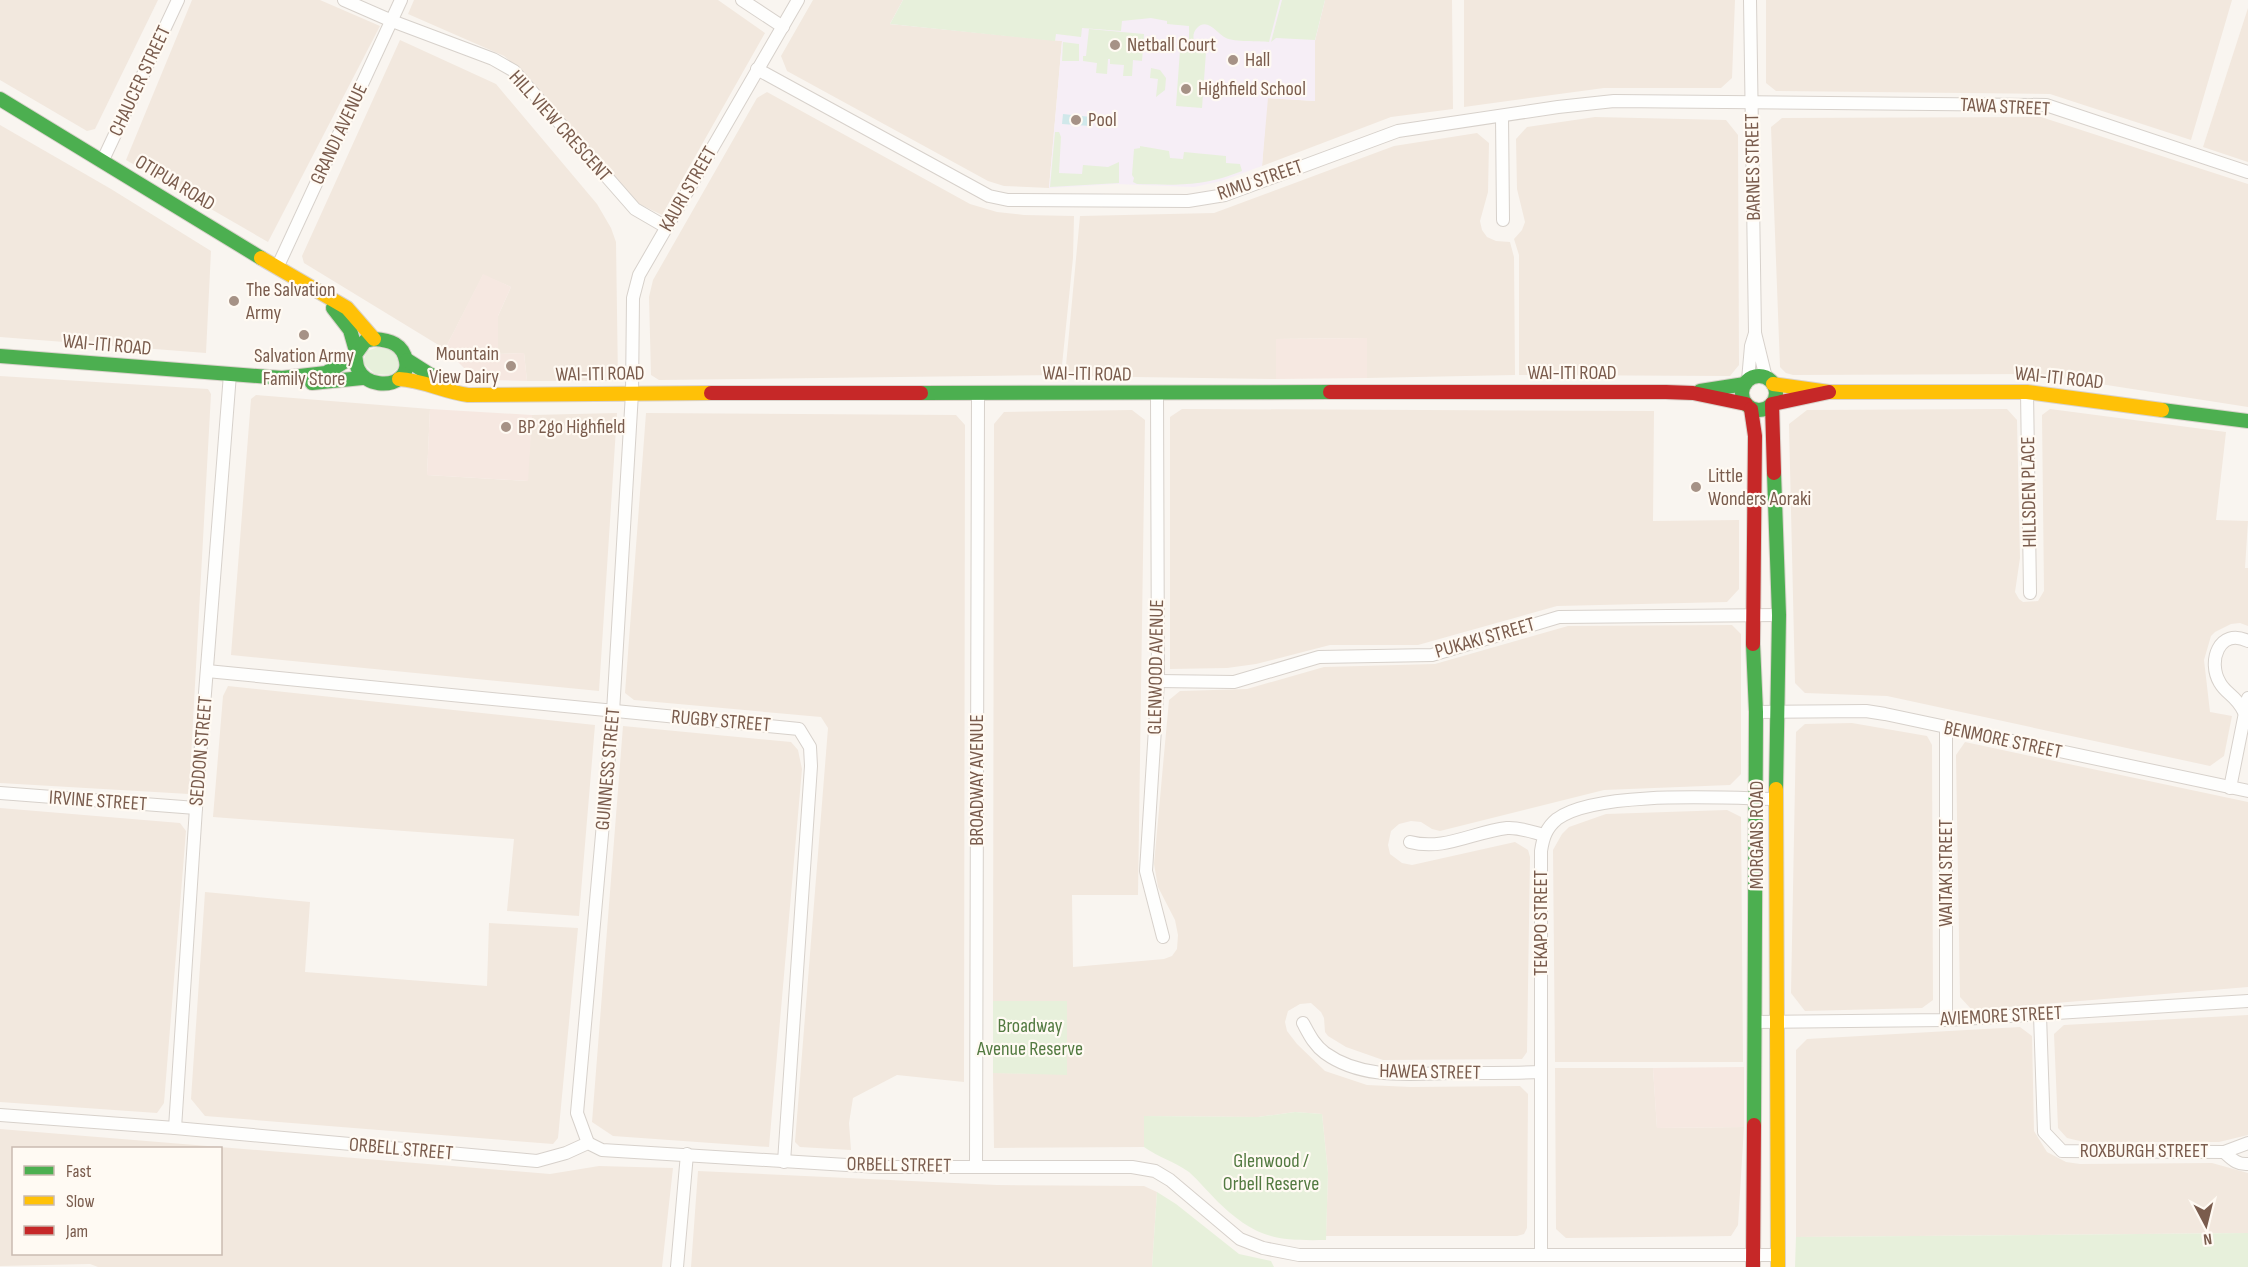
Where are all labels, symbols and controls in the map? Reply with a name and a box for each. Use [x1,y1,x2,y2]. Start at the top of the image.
street label: CHAUCER STREET [104,22,176,140]
place label: Netball Court [1127,33,1216,57]
marker: Netball Court [1108,38,1122,52]
place label: Hall [1245,48,1270,72]
marker: Hall [1226,53,1240,67]
street label: HILL VIEW CRESCENT [504,65,616,187]
place label: Highfield School [1198,77,1306,101]
street label: GRANDI AVENUE [305,80,373,188]
marker: Highfield School [1179,82,1193,96]
street label: TAWA STREET [1959,93,2051,121]
place label: Pool [1088,108,1117,132]
marker: Pool [1069,113,1083,127]
street label: BARNES STREET [1740,113,1766,221]
street label: KAURI STREET [654,142,722,236]
street label: OTIPUA ROAD [131,150,219,216]
street label: RIMU STREET [1214,154,1306,206]
place label: The Salvation Army [245,278,336,325]
marker: The Salvation Army [227,294,241,308]
marker: Salvation Army Family Store [297,328,311,342]
street label: WAI-ITI ROAD [62,329,152,361]
place label: Mountain View Dairy [429,342,499,389]
place label: Salvation Army Family Store [254,344,354,391]
marker: Mountain View Dairy [504,359,518,373]
street label: WAI-ITI ROAD [555,361,645,387]
street label: WAI-ITI ROAD [1042,361,1132,387]
street label: WAI-ITI ROAD [1527,361,1617,385]
street label: WAI-ITI ROAD [2013,361,2105,395]
place label: BP 2go Highfield [518,415,625,439]
marker: BP 2go Highfield [499,420,513,434]
street label: HILLSDEN PLACE [2016,436,2042,548]
place label: Little Wonders Aoraki [1708,464,1811,511]
marker: Little Wonders Aoraki [1689,480,1703,494]
street label: GLENWOOD AVENUE [1143,599,1169,735]
street label: PUKAKI STREET [1432,612,1538,664]
street label: SEDDON STREET [184,695,218,807]
street label: RUGBY STREET [670,705,772,737]
street label: GUINNESS STREET [591,707,625,831]
street label: BROADWAY AVENUE [965,714,989,846]
street label: BENMORE STREET [1942,716,2064,764]
street label: MORGANS ROAD [1745,781,1769,889]
street label: IRVINE STREET [48,786,148,816]
street label: WAITAKI STREET [1934,819,1958,927]
street label: TEKAPO STREET [1529,870,1553,976]
street label: AVIEMORE STREET [1938,1001,2063,1031]
park label: Broadway Avenue Reserve [976,1014,1083,1061]
street label: HAWEA STREET [1379,1059,1481,1085]
street label: ORBELL STREET [348,1132,454,1166]
street label: ROXBURGH STREET [2080,1139,2208,1163]
legend [12,1147,222,1255]
park label: Glenwood / Orbell Reserve [1223,1149,1319,1196]
street label: ORBELL STREET [846,1152,952,1178]
text: Fast [66,1161,92,1182]
text: Slow [66,1191,95,1212]
north arrow [2176,1195,2236,1255]
text: Jam [65,1221,88,1242]
text: N [2202,1228,2213,1248]

